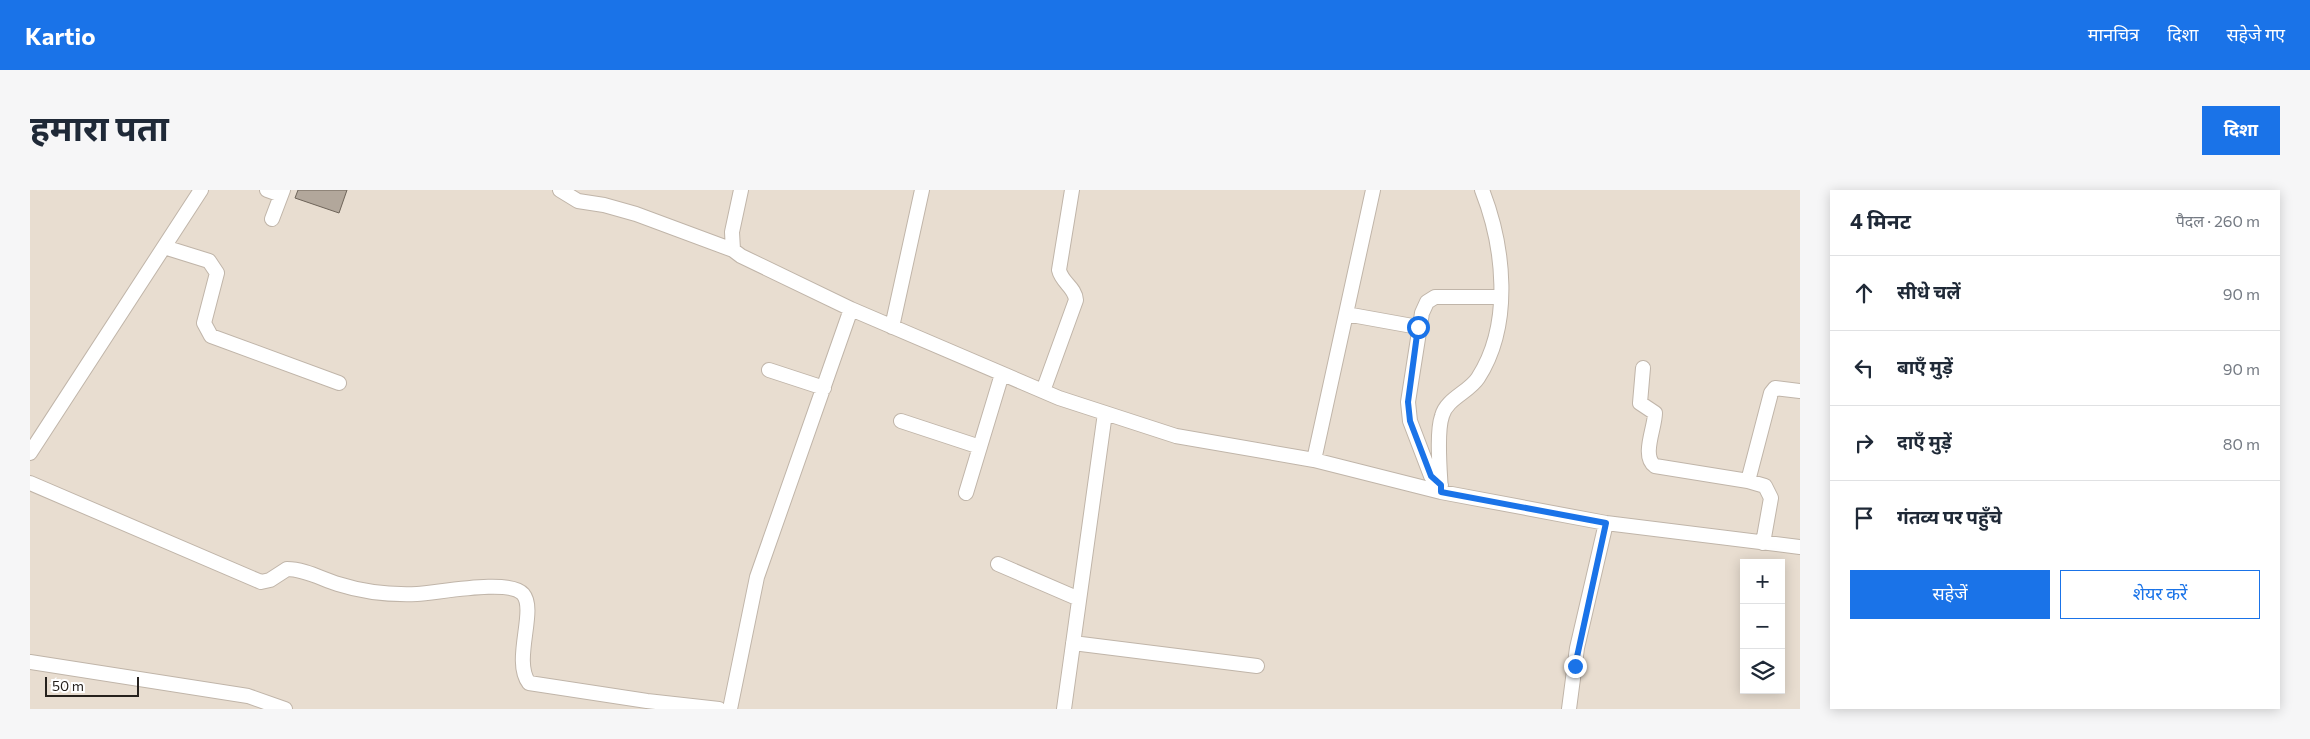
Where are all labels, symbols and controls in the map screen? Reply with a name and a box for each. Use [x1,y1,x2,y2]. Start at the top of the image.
text: Kartio [25,21,95,50]
text: मानचित्र [2088,23,2139,45]
text: दिशा [2167,23,2198,45]
text: सहेजे गए [2226,23,2285,45]
text: हमारा पता [30,105,169,148]
button: दिशा [2202,106,2280,155]
text: 4 मिनट [1850,208,1911,233]
text: पैदल · 260 m [2176,211,2260,230]
icon: ahead [1850,279,1878,307]
text: सीधे चलें [1897,280,1961,303]
text: 90 m [2223,284,2260,303]
route start [1407,316,1430,339]
icon: left [1850,354,1878,382]
text: बाएँ मुड़ें [1897,355,1953,378]
text: 90 m [2223,359,2260,378]
icon: right [1850,429,1878,457]
text: दाएँ मुड़ें [1897,430,1952,453]
text: 80 m [2223,434,2260,453]
icon: arrive [1850,504,1878,532]
text: गंतव्य पर पहुँचे [1897,505,2002,528]
map controls [1740,559,1785,694]
button: + [1740,559,1785,604]
button: सहेजें [1850,570,2050,619]
button: शेयर करें [2060,570,2260,619]
button: − [1740,604,1785,649]
button: layers [1740,649,1785,694]
route end [1564,655,1587,678]
scale bar [45,674,139,697]
text: 50 m [52,677,84,694]

